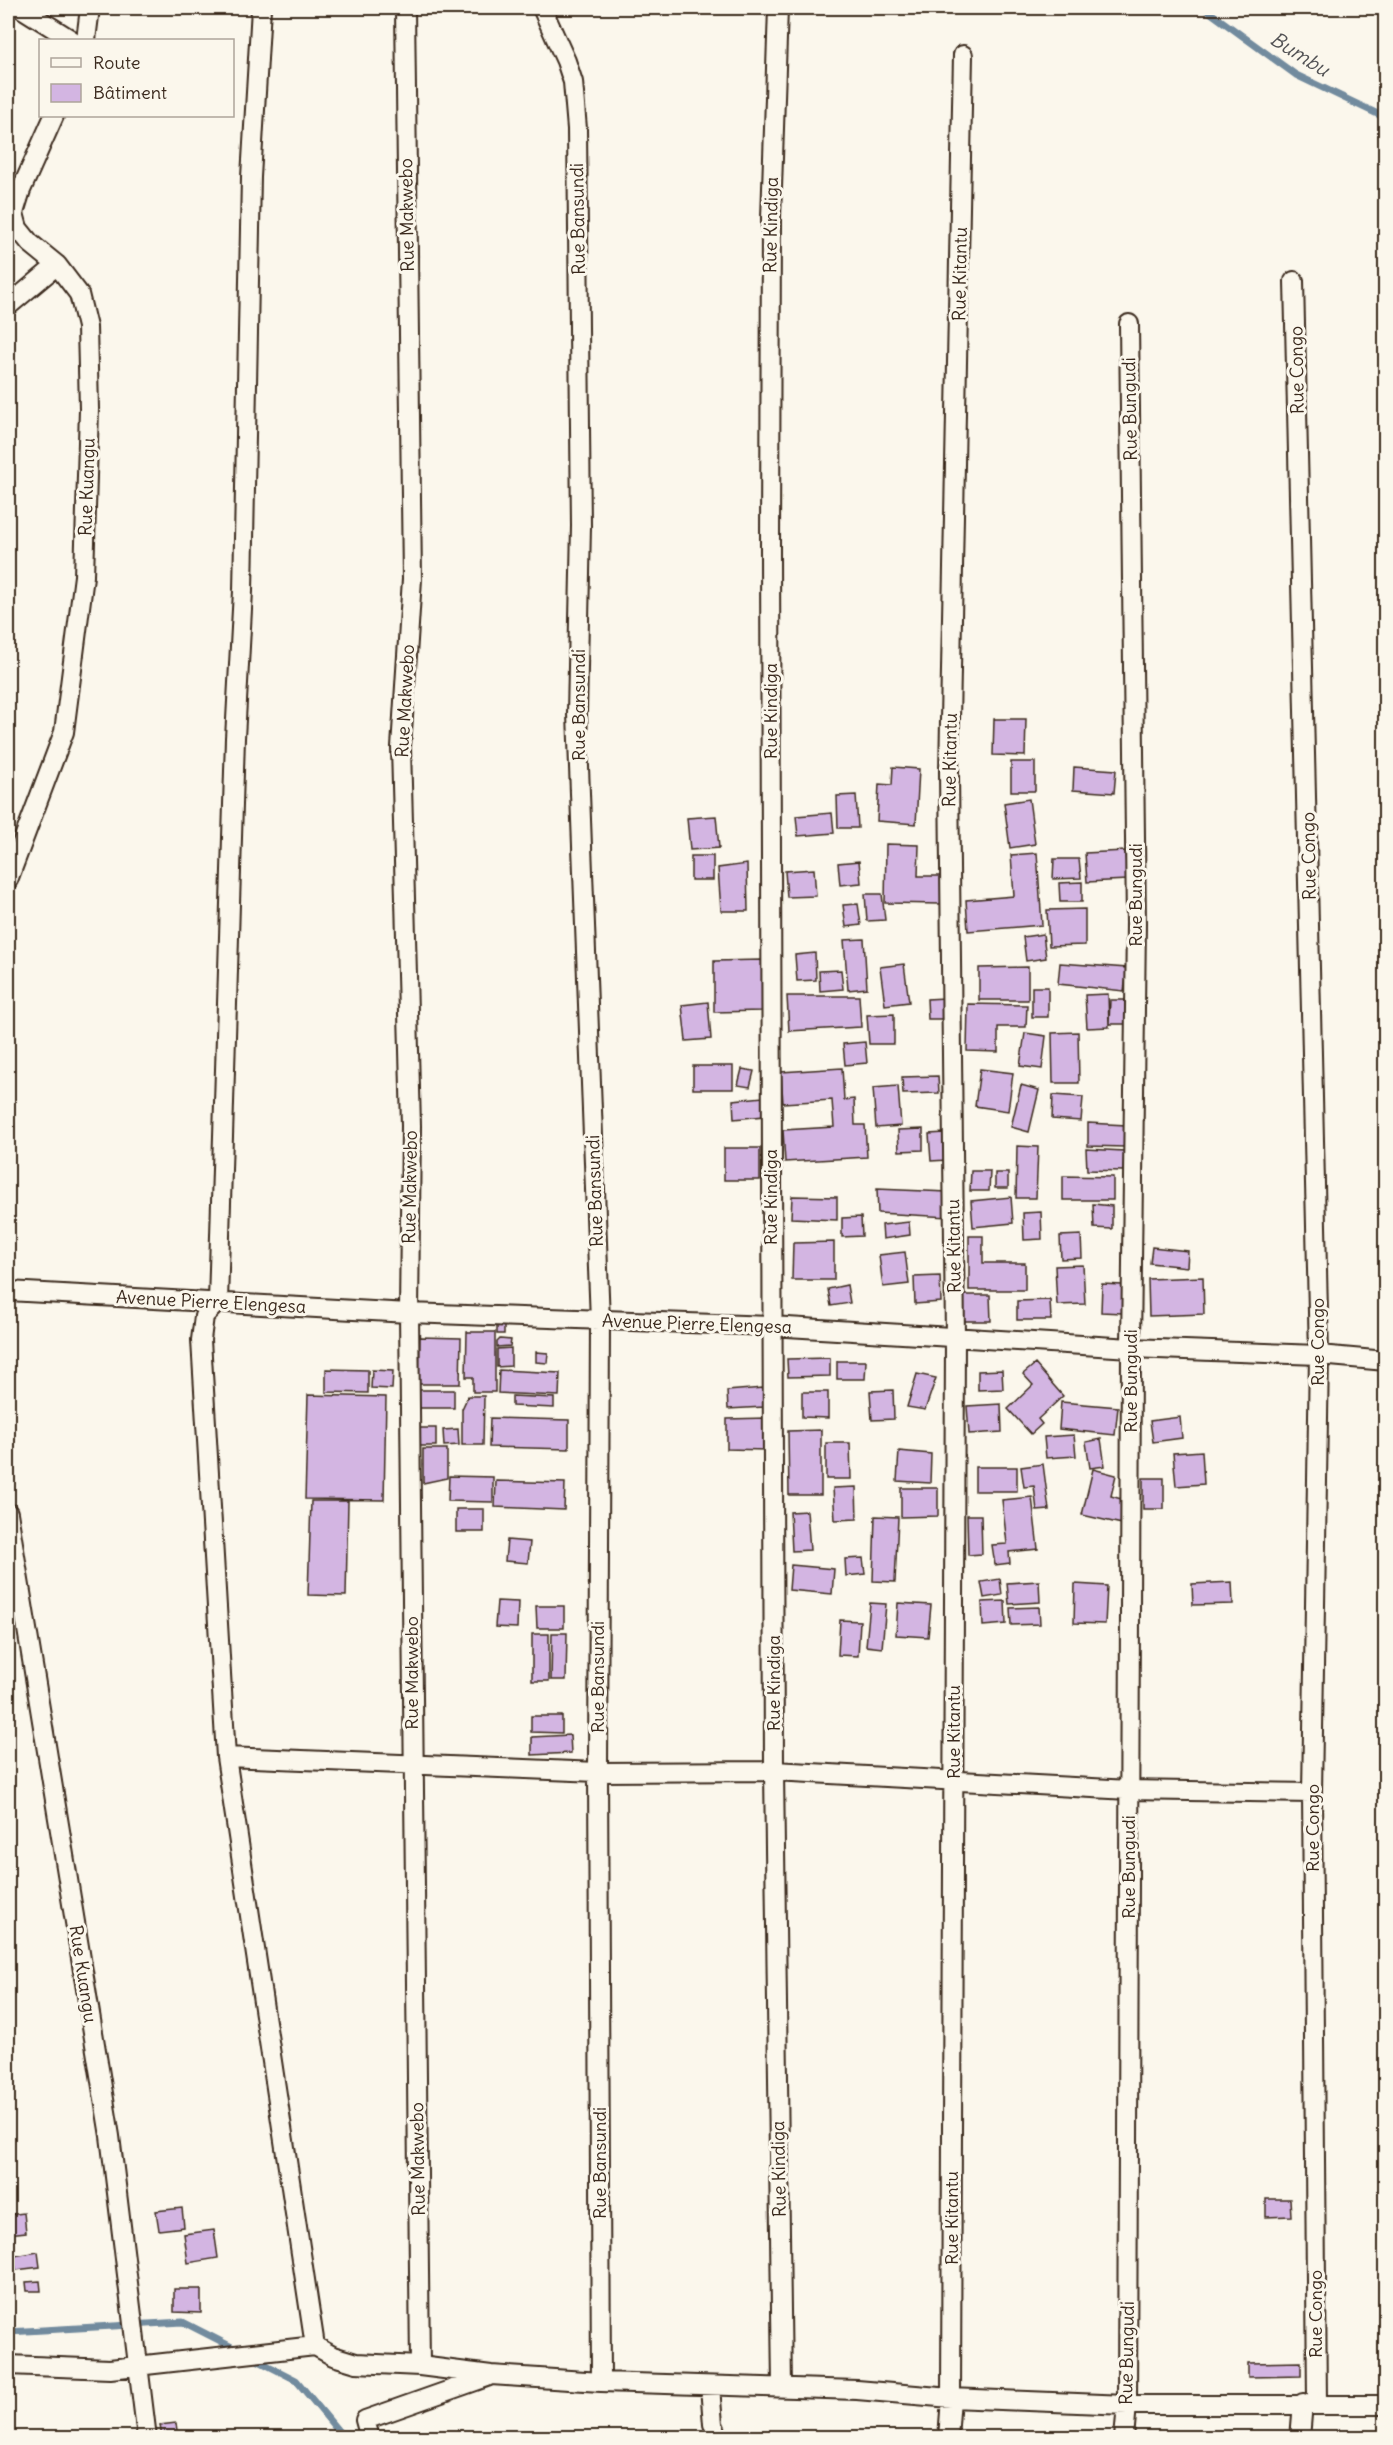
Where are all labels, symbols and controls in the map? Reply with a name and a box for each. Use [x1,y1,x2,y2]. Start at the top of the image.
water label: Bumbu [1266,26,1336,82]
legend [39,39,234,117]
text: Route [93,51,141,74]
text: Bâtiment [93,81,167,104]
street label: Rue Makwebo [394,158,419,272]
street label: Rue Bansundi [565,163,590,275]
street label: Rue Kindiga [758,177,783,273]
street label: Rue Kitantu [947,227,972,321]
street label: Rue Congo [1284,326,1309,414]
street label: Rue Bungudi [1117,357,1142,461]
street label: Rue Kuangu [73,437,100,537]
street label: Rue Makwebo [390,644,419,758]
street label: Rue Bansundi [567,649,590,761]
street label: Rue Kindiga [759,663,782,759]
street label: Rue Kitantu [937,713,962,807]
street label: Rue Congo [1296,812,1321,900]
street label: Rue Bungudi [1124,843,1147,947]
street label: Rue Makwebo [397,1130,422,1244]
street label: Rue Bansundi [581,1135,608,1247]
street label: Rue Kindiga [759,1149,782,1245]
street label: Rue Kitantu [941,1199,966,1293]
street label: Avenue Pierre Elengesa [115,1285,307,1318]
street label: Rue Congo [1306,1298,1329,1386]
street label: Avenue Pierre Elengesa [602,1309,792,1338]
street label: Rue Bungudi [1119,1329,1142,1433]
street label: Rue Makwebo [400,1616,423,1730]
street label: Rue Bansundi [586,1621,609,1733]
street label: Rue Kindiga [762,1635,785,1731]
street label: Rue Kitantu [942,1685,965,1779]
street label: Rue Congo [1301,1784,1324,1872]
street label: Rue Bungudi [1117,1815,1140,1919]
street label: Rue Kuangu [64,1924,103,2024]
street label: Rue Makwebo [405,2102,430,2216]
street label: Rue Bansundi [588,2107,611,2219]
street label: Rue Kindiga [766,2121,791,2217]
street label: Rue Kitantu [940,2171,963,2265]
street label: Rue Congo [1304,2270,1327,2358]
street label: Rue Bungudi [1114,2301,1139,2405]

